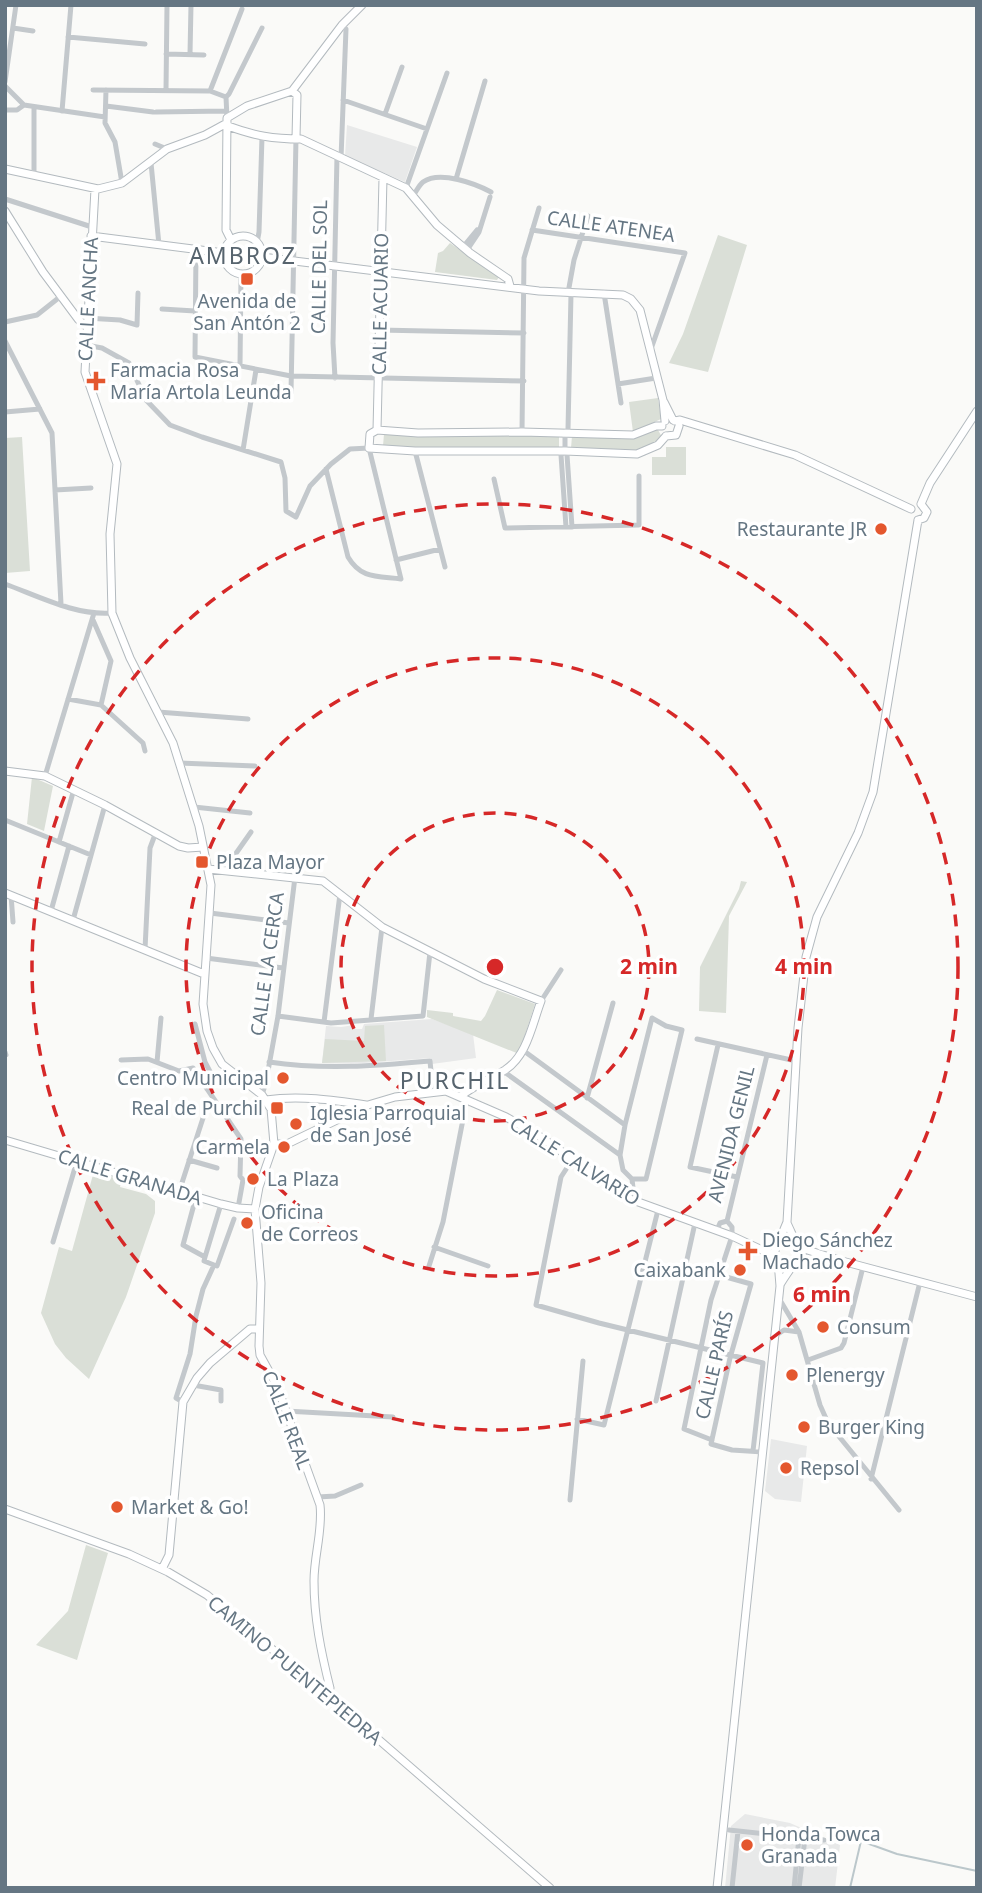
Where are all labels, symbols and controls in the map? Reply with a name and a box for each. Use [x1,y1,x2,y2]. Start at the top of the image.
street label: CALLE DEL SOL [305,200,333,334]
street label: CALLE ATENEA [545,204,677,248]
street label: CALLE ACUARIO [366,233,394,375]
street label: CALLE ANCHA [72,235,104,362]
district label: AMBROZ [189,239,297,271]
marker: Avenida de San Antón 2 [239,271,255,287]
place label: Avenida de San Antón 2 [193,288,301,336]
place label: Farmacia Rosa María Artola Leunda [110,357,292,405]
marker: Farmacia Rosa María Artola Leunda [88,373,104,389]
place label: Restaurante JR [737,516,867,542]
marker: Restaurante JR [873,521,889,537]
place label: Plaza Mayor [216,849,325,875]
marker: Plaza Mayor [194,854,210,870]
street label: CALLE LA CERCA [244,889,290,1038]
text: 2 min [620,952,678,980]
text: 4 min [775,952,833,980]
centre of rings [483,955,507,979]
street label: AVENIDA GENIL [701,1063,761,1205]
district label: PURCHIL [400,1064,510,1096]
place label: Centro Municipal [117,1065,269,1091]
marker: Centro Municipal [275,1070,291,1086]
place label: Real de Purchil [131,1095,263,1121]
marker: Real de Purchil [269,1100,285,1116]
place label: Iglesia Parroquial de San José [310,1100,466,1148]
street label: CALLE CALVARIO [505,1110,645,1212]
marker: Iglesia Parroquial de San José [288,1116,304,1132]
place label: Carmela [195,1134,270,1160]
marker: Carmela [276,1139,292,1155]
street label: CALLE GRANADA [55,1143,206,1212]
place label: La Plaza [267,1166,339,1192]
marker: La Plaza [245,1171,261,1187]
place label: Oficina de Correos [261,1199,358,1247]
marker: Oficina de Correos [239,1215,255,1231]
place label: Diego Sánchez Machado [762,1227,893,1275]
marker: Diego Sánchez Machado [740,1243,756,1259]
place label: Caixabank [633,1257,726,1283]
marker: Caixabank [732,1262,748,1278]
text: 6 min [793,1280,851,1308]
street label: CALLE PARÍS [689,1308,739,1422]
place label: Consum [837,1314,911,1340]
marker: Consum [815,1319,831,1335]
place label: Plenergy [806,1362,885,1388]
street label: CALLE REAL [256,1367,318,1473]
marker: Plenergy [784,1367,800,1383]
place label: Burger King [818,1414,925,1440]
marker: Burger King [796,1419,812,1435]
place label: Repsol [800,1455,860,1481]
marker: Repsol [778,1460,794,1476]
place label: Market & Go! [131,1494,249,1520]
marker: Market & Go! [109,1499,125,1515]
street label: CAMINO PUENTEPIEDRA [202,1589,388,1751]
place label: Honda Towca Granada [761,1821,881,1869]
marker: Honda Towca Granada [739,1837,755,1853]

